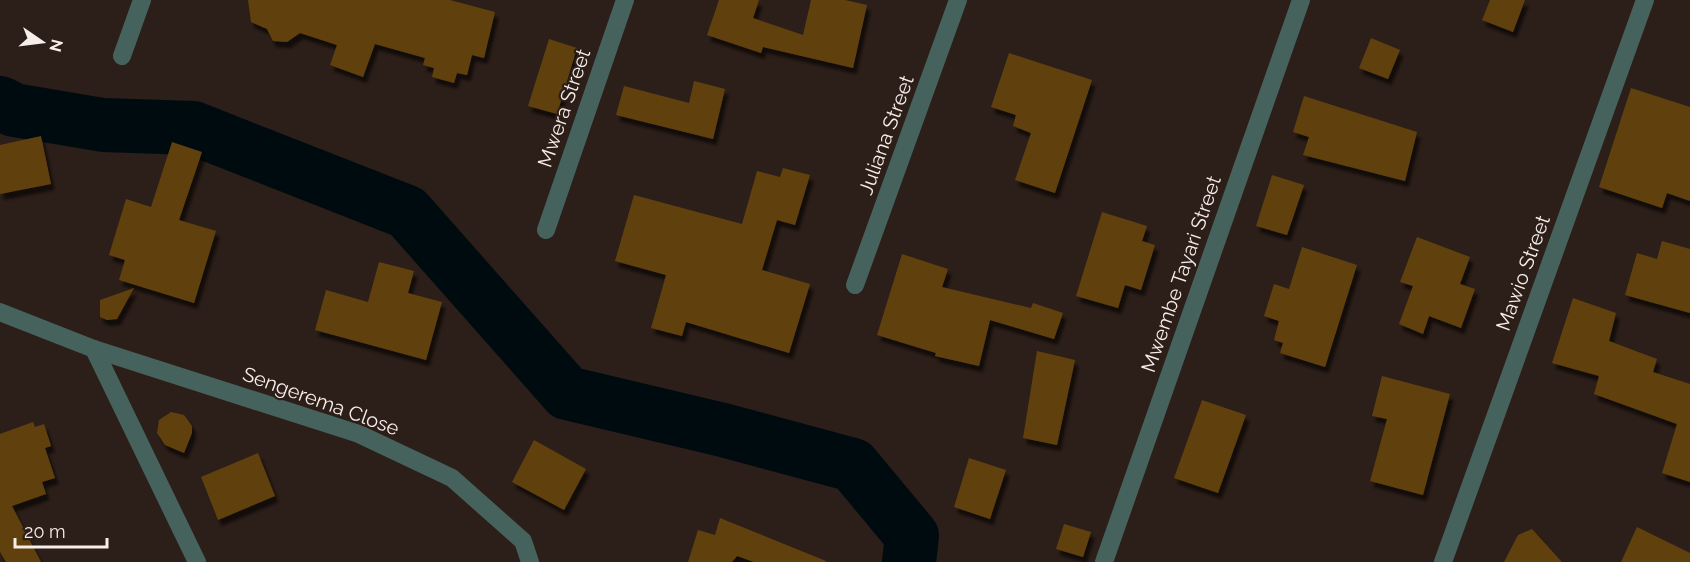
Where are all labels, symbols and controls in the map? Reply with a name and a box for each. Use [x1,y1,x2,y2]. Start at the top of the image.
north arrow [12,12,72,72]
text: N [45,37,67,54]
street label: Mwera Street [533,45,596,170]
street label: Juliana Street [853,72,919,198]
street label: Mwembe Tayari Street [1136,172,1226,375]
street label: Mawio Street [1491,212,1555,334]
street label: Sengerema Close [239,362,403,441]
scale bar [15,511,106,549]
text: 20 m [24,521,66,542]

